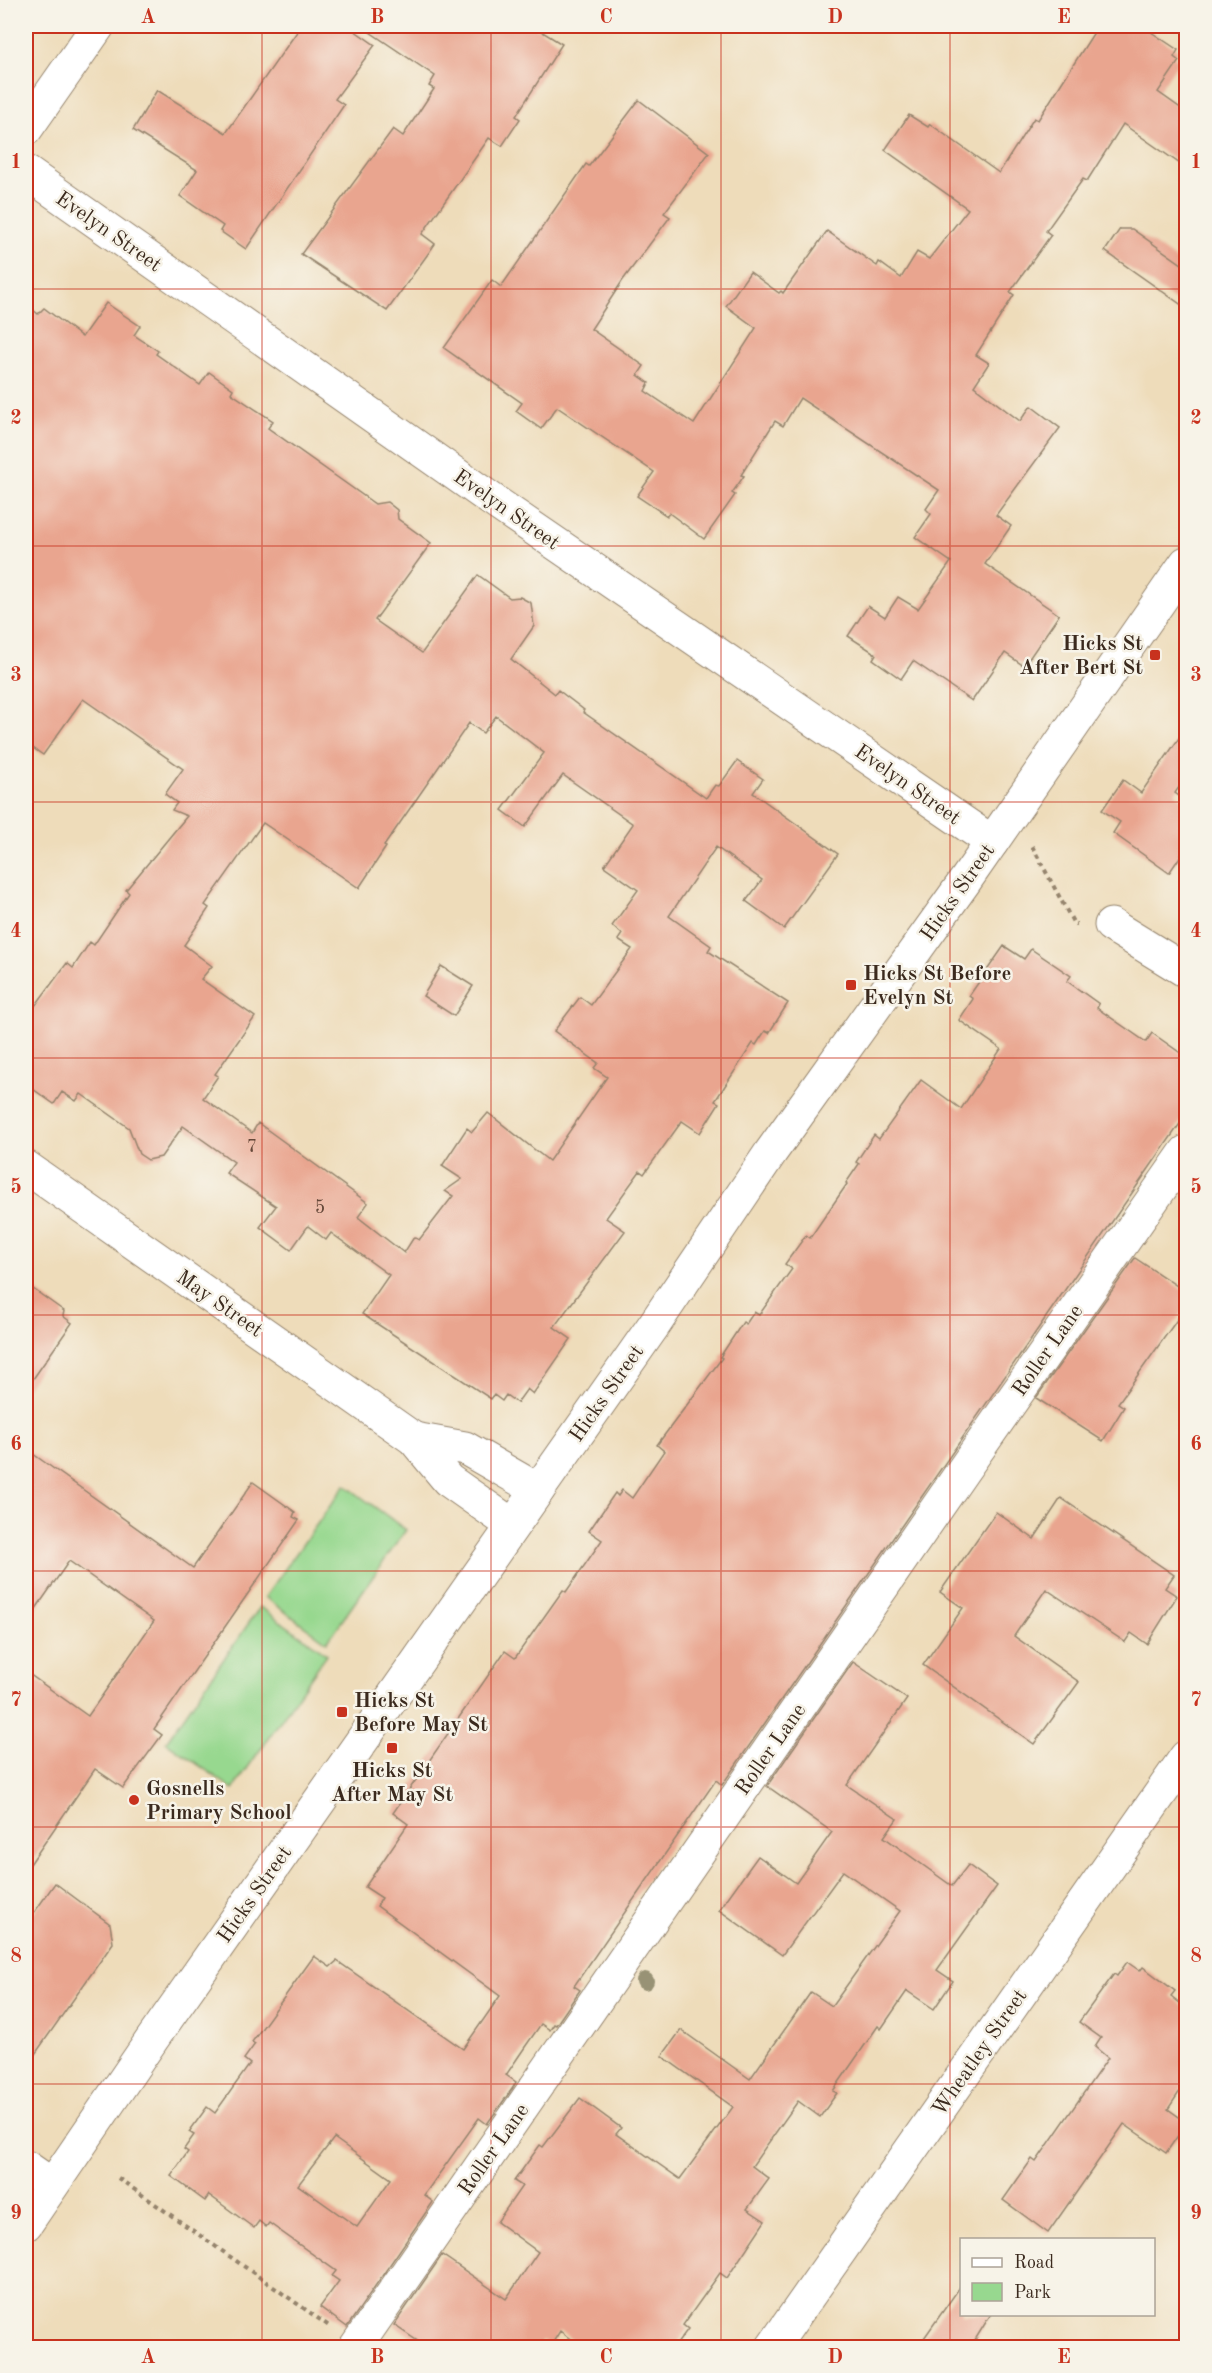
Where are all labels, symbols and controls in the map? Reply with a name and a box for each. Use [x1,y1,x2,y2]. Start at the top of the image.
text: A [140,8,156,28]
text: B [370,8,384,28]
text: C [599,8,613,28]
text: D [827,8,843,28]
text: E [1057,8,1071,28]
text: 1 [10,153,22,173]
text: 1 [1190,153,1202,173]
street label: Evelyn Street [51,188,165,276]
text: 2 [10,409,22,429]
text: 2 [1190,409,1202,429]
street label: Evelyn Street [449,466,563,554]
place label: Hicks St After Bert St [1019,634,1143,679]
marker: Hicks St After Bert St [1148,648,1162,662]
text: 3 [10,666,22,686]
text: 3 [1190,666,1202,686]
street label: Evelyn Street [850,741,964,829]
street label: Hicks Street [917,841,999,945]
text: 4 [10,922,22,942]
text: 4 [1190,922,1202,942]
place label: Hicks St Before Evelyn St [863,964,1011,1009]
marker: Hicks St Before Evelyn St [844,978,858,992]
house number: 7 [247,1138,257,1156]
text: 5 [10,1177,22,1198]
text: 5 [1190,1177,1202,1198]
house number: 5 [315,1199,325,1217]
street label: May Street [172,1267,266,1342]
street label: Roller Lane [1009,1301,1087,1400]
street label: Hicks Street [566,1342,648,1446]
text: 6 [10,1435,22,1455]
text: 6 [1190,1435,1202,1455]
text: 7 [10,1691,22,1711]
place label: Hicks St Before May St [354,1691,488,1736]
text: 7 [1190,1691,1202,1711]
street label: Roller Lane [732,1700,810,1799]
marker: Hicks St Before May St [335,1705,349,1719]
marker: Hicks St After May St [385,1741,399,1755]
place label: Hicks St After May St [331,1761,453,1806]
place label: Gosnells Primary School [146,1779,292,1824]
marker: Gosnells Primary School [127,1793,141,1807]
street label: Hicks Street [214,1843,296,1947]
text: 8 [10,1947,22,1967]
text: 8 [1190,1947,1202,1967]
street label: Wheatley Street [929,1986,1032,2120]
street label: Roller Lane [455,2100,533,2199]
text: 9 [10,2204,22,2224]
text: 9 [1190,2204,1202,2224]
legend [960,2238,1155,2316]
text: Road [1014,2254,1054,2272]
text: Park [1014,2284,1051,2302]
text: A [140,2348,156,2368]
text: B [370,2348,384,2368]
text: C [599,2348,613,2368]
text: D [827,2348,843,2368]
text: E [1057,2348,1071,2368]

